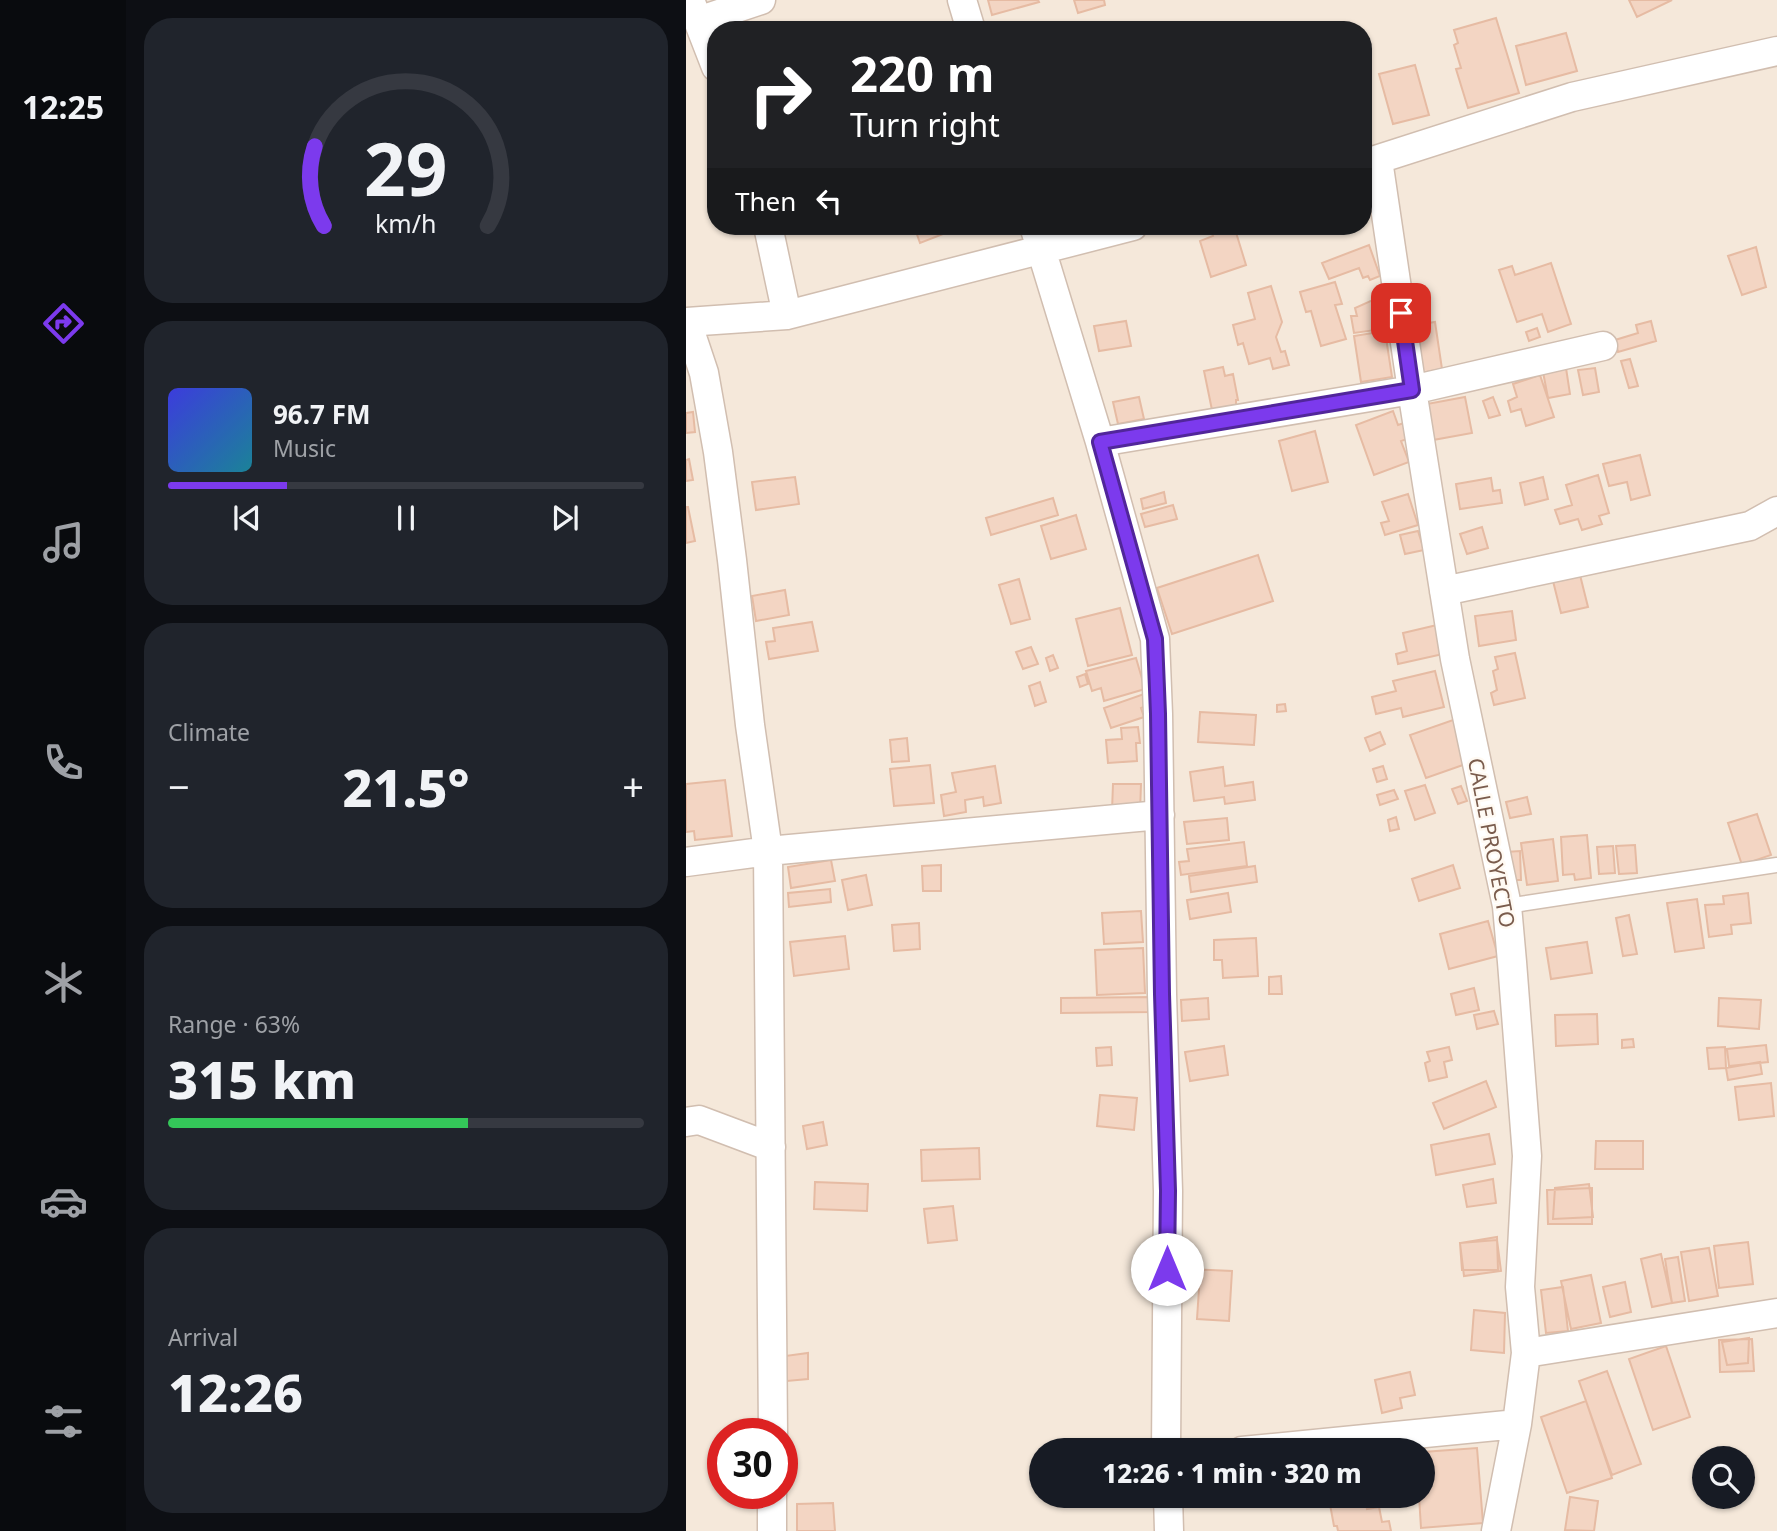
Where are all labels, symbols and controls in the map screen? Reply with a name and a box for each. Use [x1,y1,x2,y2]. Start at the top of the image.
text: 220 m [850,40,995,106]
icon: right [735,49,826,140]
text: 12:25 [22,85,104,128]
text: Turn right [850,103,1000,146]
text: 29 [364,119,448,218]
icon: left [810,182,848,220]
text: Then [735,183,796,219]
text: km/h [375,206,437,240]
pin [1371,283,1431,343]
icon: arrive [1382,294,1420,332]
icon: directions [39,299,88,348]
text: 96.7 FM [273,396,370,432]
text: Music [273,432,336,464]
icon: previous [228,499,266,537]
icon: pause [387,499,425,537]
icon: next [546,499,584,537]
icon: music [39,518,88,567]
text: Climate [168,716,250,748]
icon: phone [39,738,88,787]
text: 21.5° [343,751,469,822]
street label: CALLE PROYECTO [1462,756,1522,930]
text: − [168,760,190,812]
text: + [622,760,644,812]
icon: climate [39,958,88,1007]
text: Range · 63% [168,1008,300,1040]
text: 315 km [168,1043,356,1114]
icon: car [39,1177,88,1226]
position arrow [1130,1232,1204,1306]
text: Arrival [168,1321,238,1353]
text: 12:26 [168,1356,303,1427]
icon: filters [39,1397,88,1446]
speed limit sign: 30 [707,1418,798,1509]
map controls [1692,1446,1755,1509]
button: search [1692,1446,1755,1509]
text: 12:26 · 1 min · 320 m [1102,1455,1362,1491]

